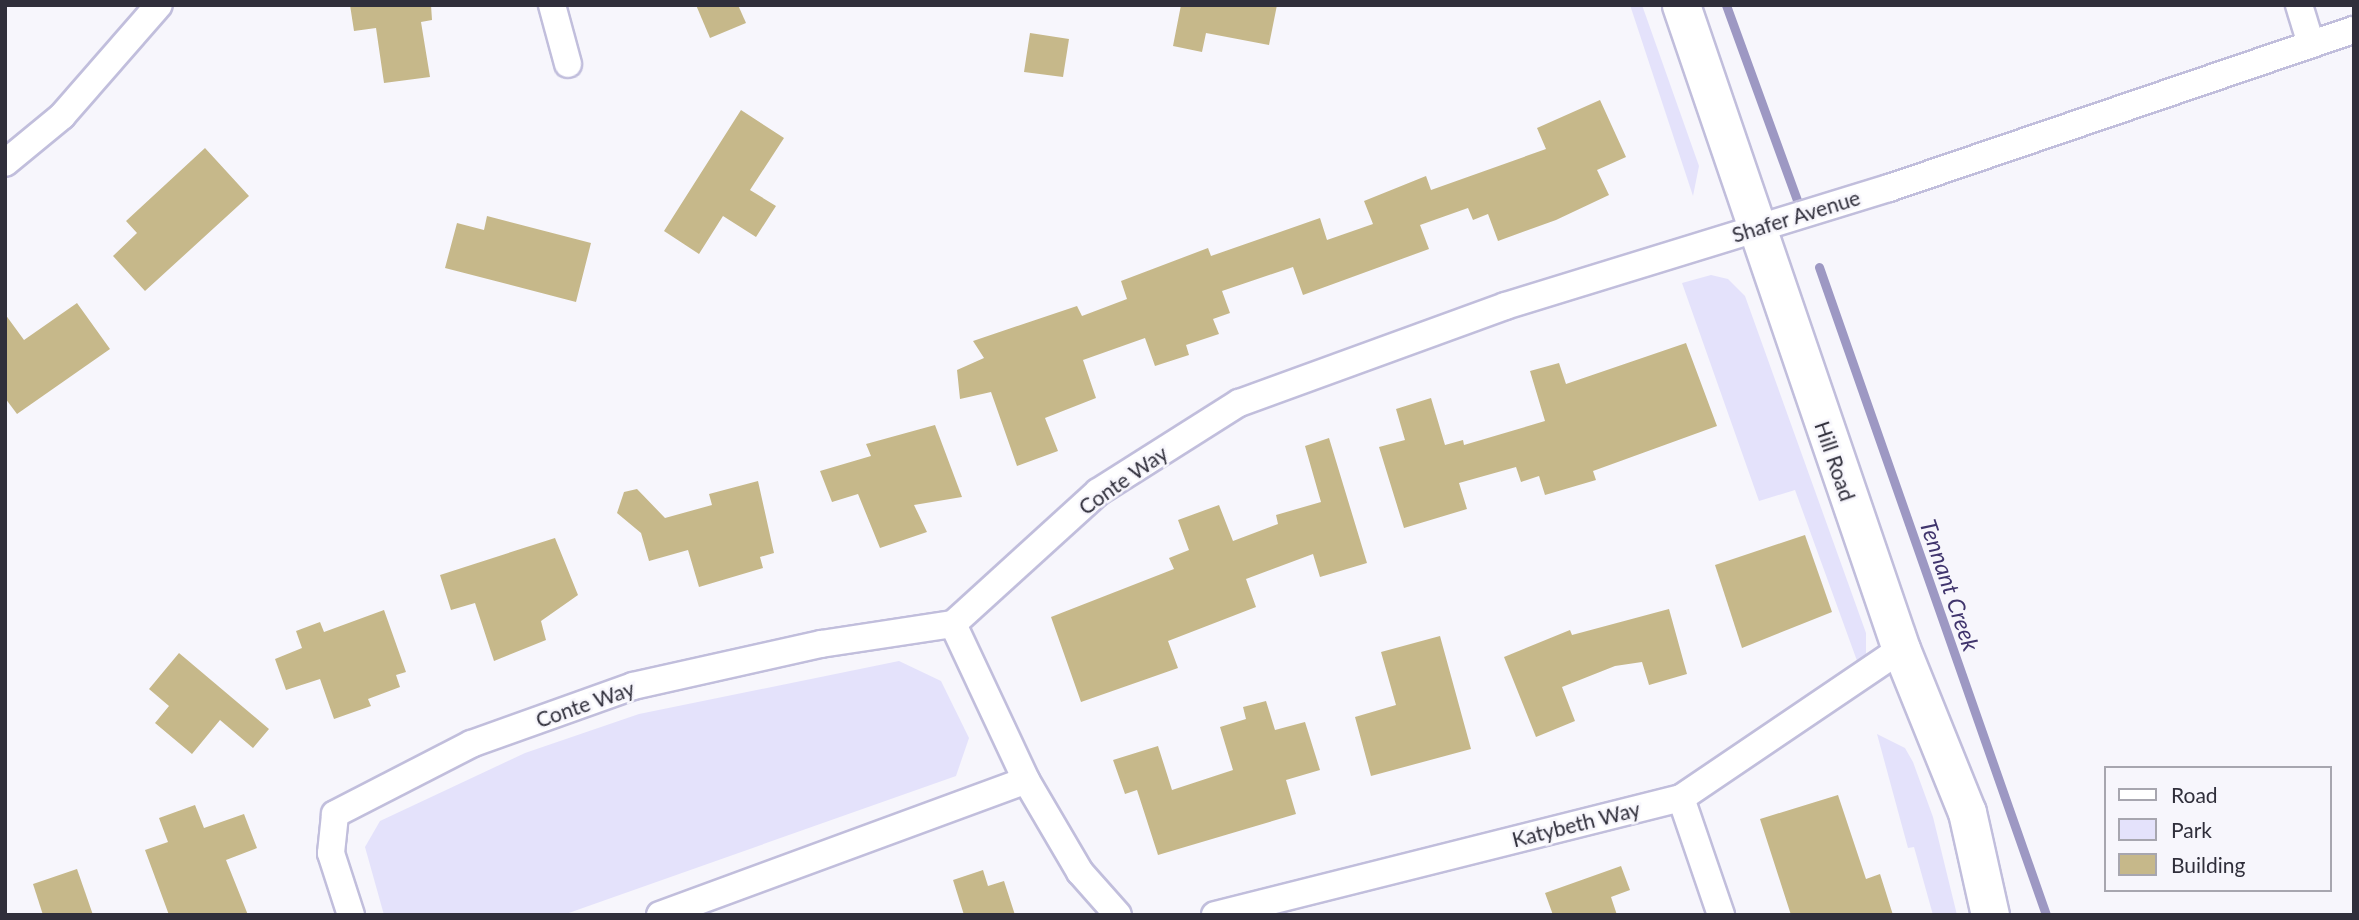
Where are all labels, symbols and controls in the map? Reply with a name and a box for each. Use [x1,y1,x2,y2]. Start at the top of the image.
street label: Shafer Avenue [1728,184,1864,248]
street label: Hill Road [1810,418,1860,504]
street label: Conte Way [1074,440,1172,520]
water label: Tennant Creek [1915,516,1985,654]
street label: Conte Way [532,675,638,733]
legend [2104,766,2331,892]
text: Road [2171,782,2218,807]
street label: Katybeth Way [1509,796,1643,852]
text: Park [2171,817,2212,842]
text: Building [2171,852,2246,877]

